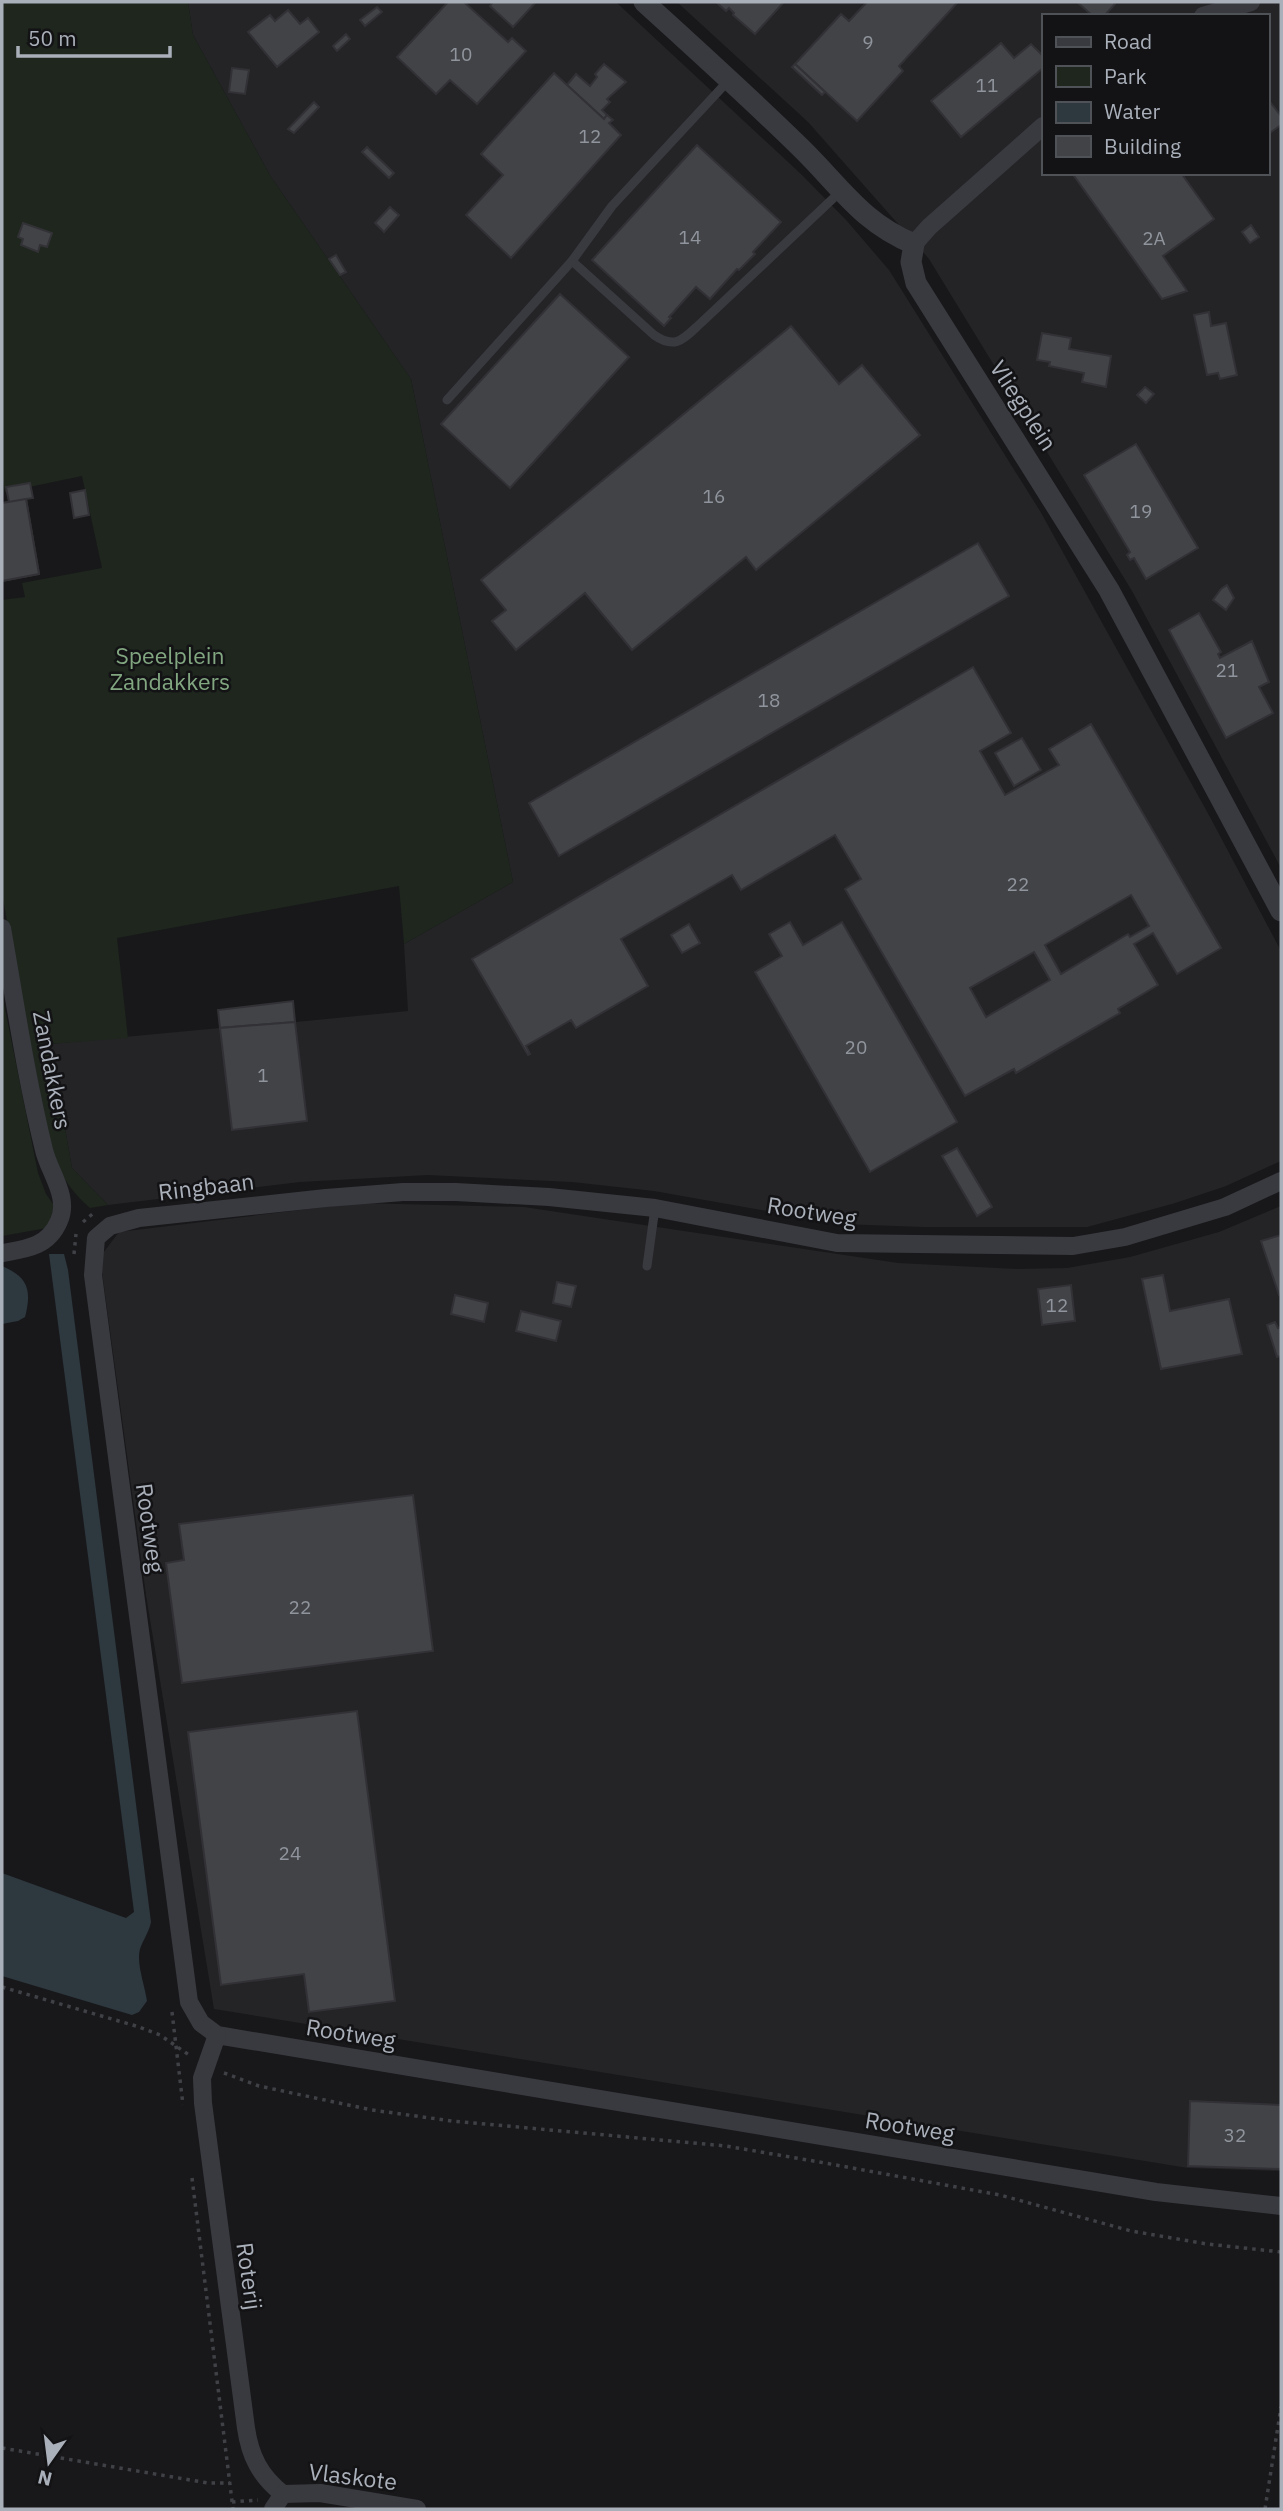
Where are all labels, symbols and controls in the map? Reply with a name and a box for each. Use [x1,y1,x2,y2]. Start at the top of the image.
scale bar [18,14,170,58]
legend [1042,14,1269,175]
text: 50 m [28,24,77,52]
text: Road [1104,27,1152,55]
house number: 9 [862,30,874,54]
house number: 10 [450,42,472,66]
text: Park [1104,62,1147,90]
house number: 11 [976,73,998,97]
text: Water [1104,97,1161,125]
house number: 12 [579,124,601,148]
text: Building [1104,132,1181,160]
house number: 14 [679,225,701,249]
house number: 2A [1142,226,1166,250]
street label: Vliegplein [984,354,1064,456]
house number: 16 [703,484,725,508]
house number: 19 [1130,499,1152,523]
park label: Speelplein Zandakkers [110,640,230,696]
house number: 21 [1216,658,1238,682]
house number: 18 [758,688,780,712]
house number: 22 [1007,872,1029,896]
street label: Zandakkers [27,1008,79,1132]
house number: 20 [845,1035,867,1059]
house number: 1 [257,1063,269,1087]
street label: Ringbaan [156,1165,256,1207]
street label: Rootweg [765,1189,859,1233]
house number: 12 [1046,1293,1068,1317]
street label: Rootweg [130,1481,172,1575]
house number: 22 [289,1595,311,1619]
house number: 24 [279,1841,301,1865]
street label: Rootweg [304,2011,398,2055]
street label: Rootweg [863,2104,957,2148]
house number: 32 [1224,2123,1246,2147]
street label: Roterij [230,2240,270,2312]
north arrow [14,2427,84,2497]
street label: Vlaskote [307,2456,399,2496]
text: N [35,2465,54,2492]

